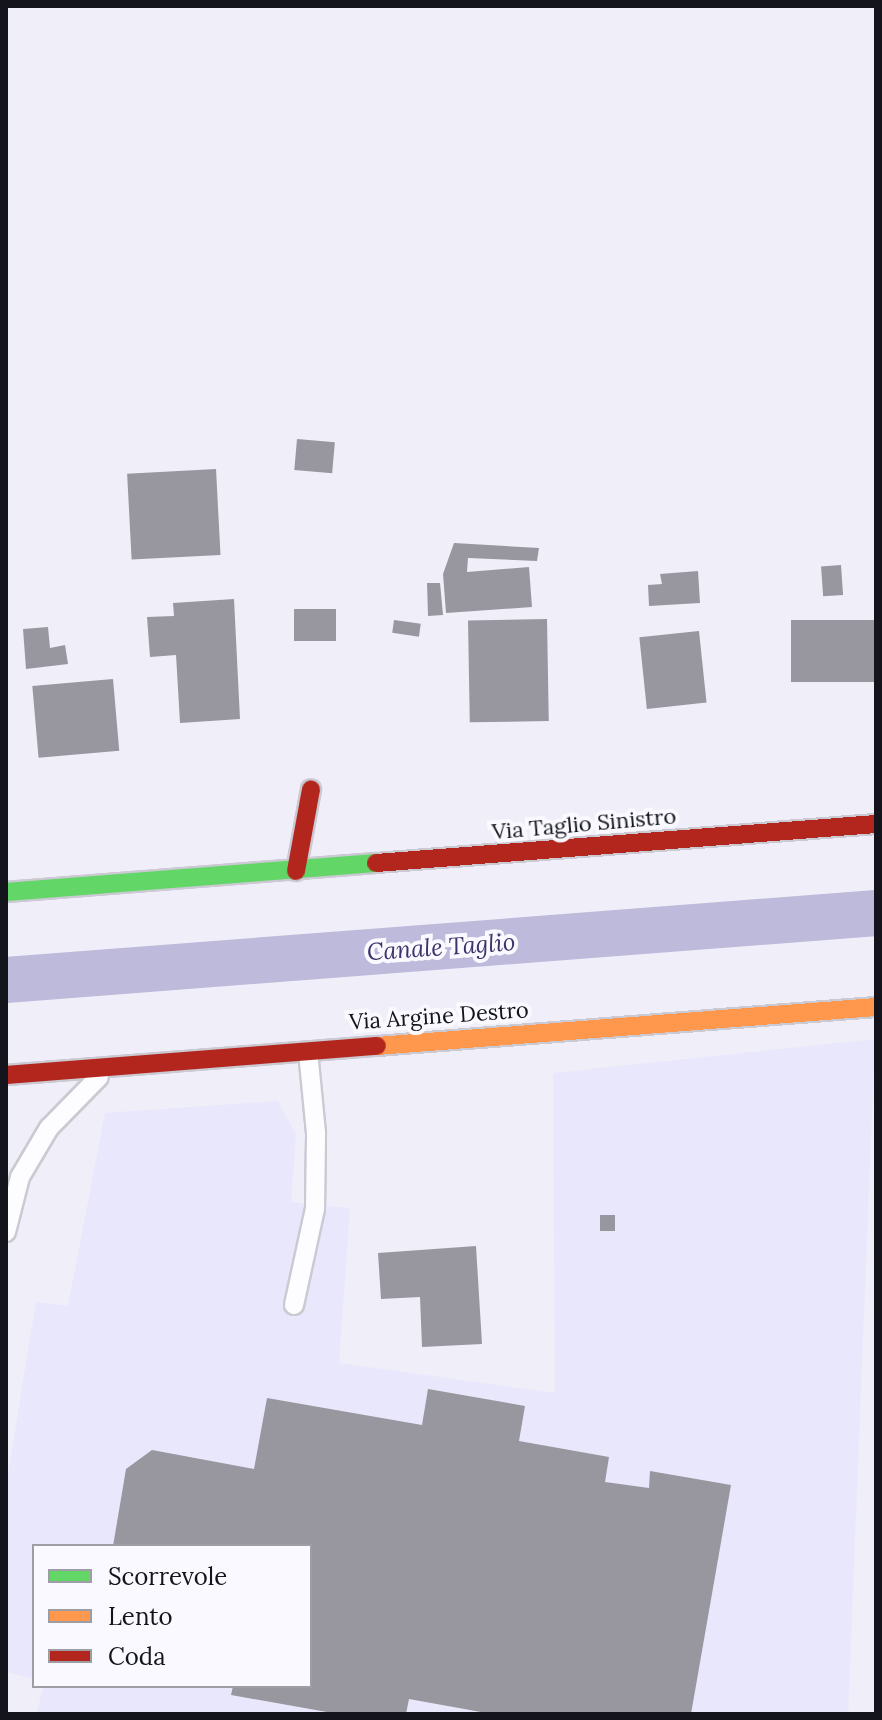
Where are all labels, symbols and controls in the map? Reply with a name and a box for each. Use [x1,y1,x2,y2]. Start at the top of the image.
street label: Via Taglio Sinistro [491,803,677,845]
water label: Canale Taglio [366,927,516,967]
street label: Via Argine Destro [348,997,530,1035]
legend [32,1544,312,1688]
text: Scorrevole [108,1561,227,1592]
text: Lento [108,1601,173,1632]
text: Coda [108,1641,166,1672]

